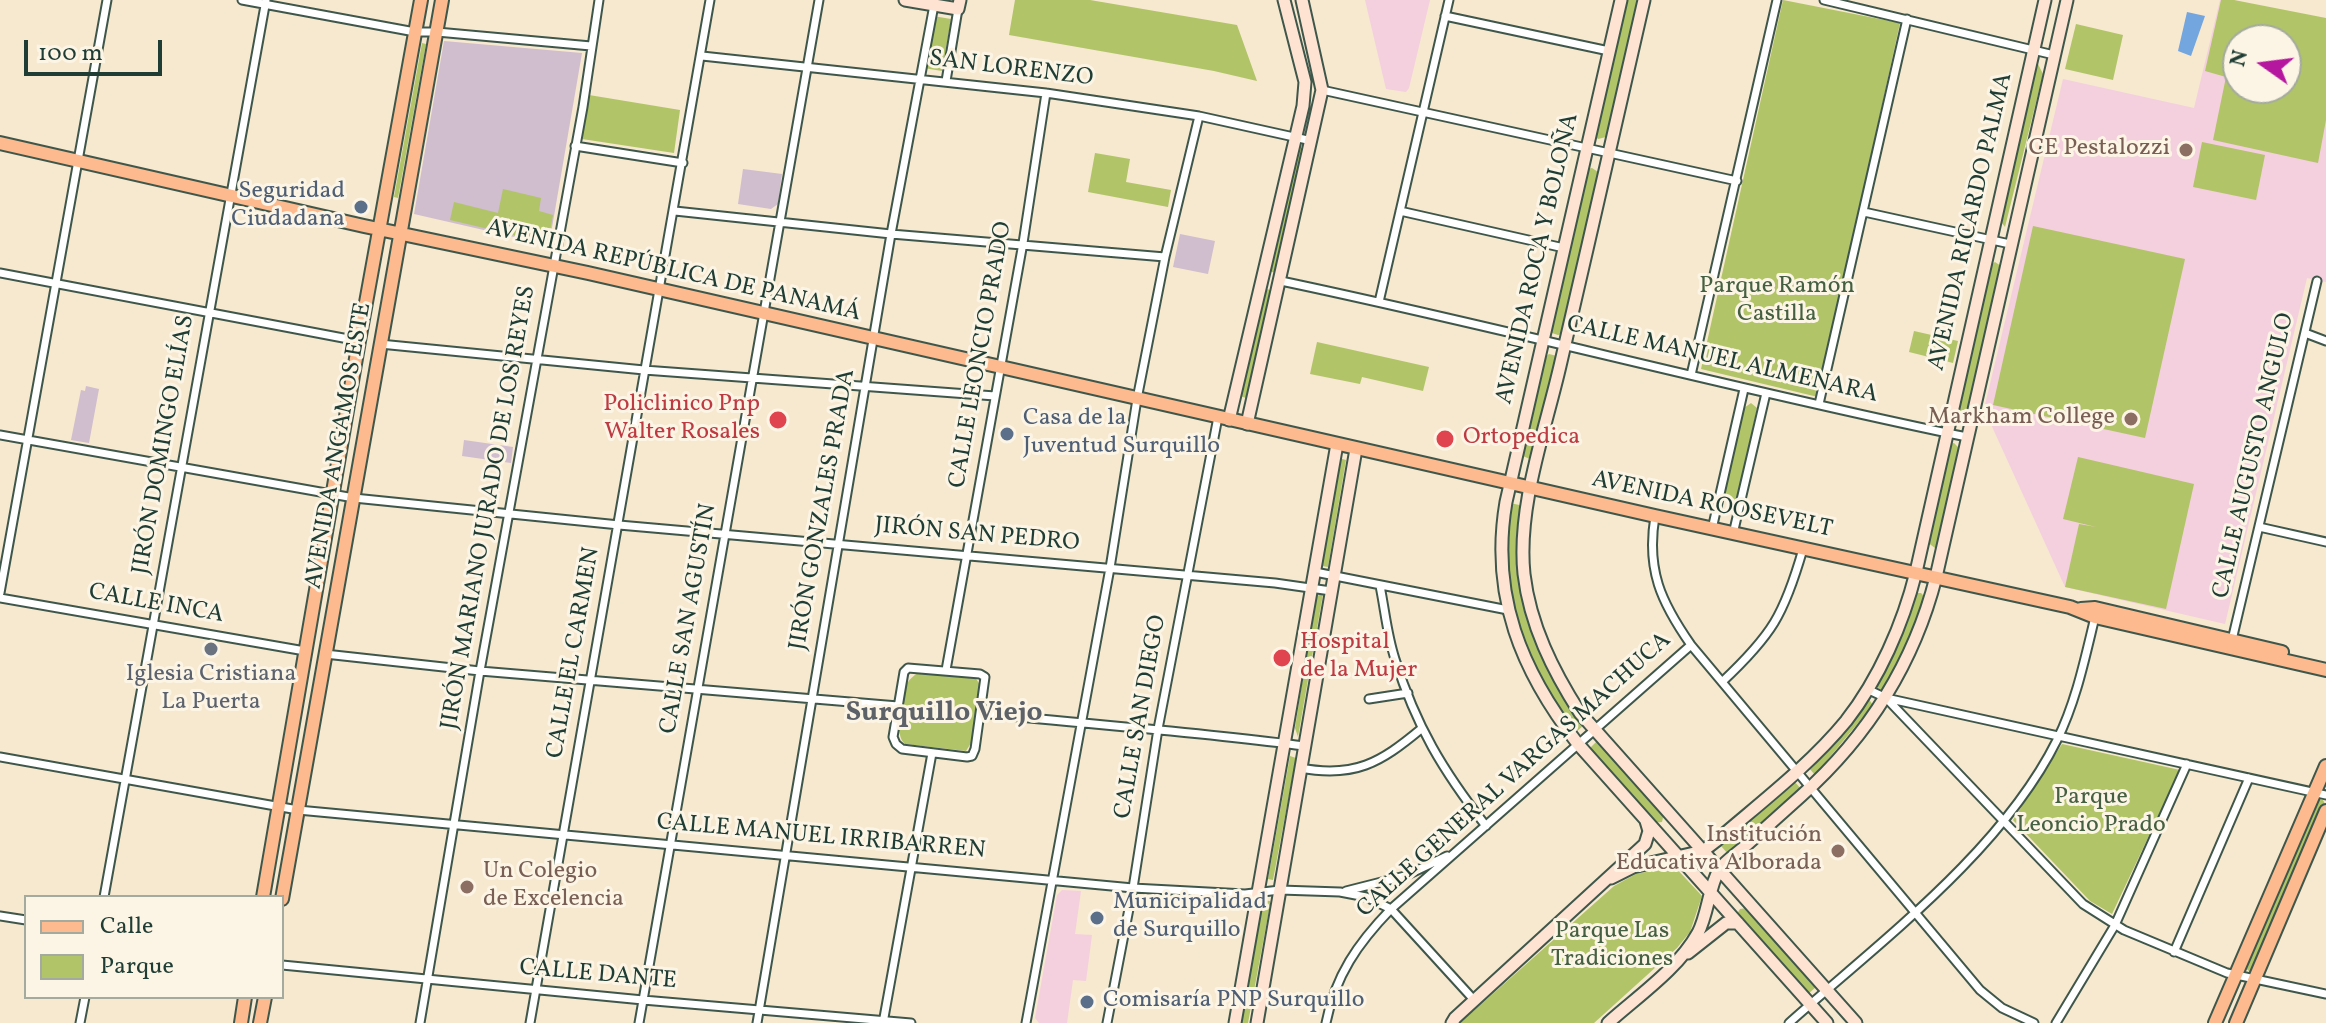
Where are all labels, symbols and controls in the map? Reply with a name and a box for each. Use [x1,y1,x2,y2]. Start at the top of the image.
scale bar [28,24,166,74]
north arrow [2222,24,2302,104]
text: 100 m [38,37,103,71]
street label: SAN LORENZO [927,46,1095,94]
text: N [2223,47,2257,70]
street label: AVENIDA RICARDO PALMA [1924,70,2020,374]
street label: AVENIDA ROCA Y BOLOÑA [1491,111,1587,407]
place label: CE Pestalozzi [2028,136,2170,164]
marker: CE Pestalozzi [2177,141,2195,159]
place label: Seguridad Ciudadana [231,179,345,235]
marker: Seguridad Ciudadana [352,198,370,216]
street label: AVENIDA REPÚBLICA DE PANAMÁ [483,215,863,329]
street label: CALLE LEONCIO PRADO [944,219,1020,491]
park label: Parque Ramón Castilla [1699,274,1855,330]
street label: JIRÓN MARIANO JURADO DE LOS REYES [437,284,543,732]
street label: AVENIDA ANGAMOS ESTE [301,301,379,591]
street label: CALLE MANUEL ALMENARA [1563,311,1881,411]
street label: CALLE AUGUSTO ANGULO [2208,311,2302,601]
street label: JIRÓN DOMINGO ELÍAS [128,313,202,577]
street label: JIRÓN GONZALES PRADA [785,367,863,653]
place label: Policlinico Pnp Walter Rosales [603,392,760,448]
place label: Markham College [1928,405,2115,433]
place label: Casa de la Juventud Surquillo [1023,406,1220,462]
marker: Policlinico Pnp Walter Rosales [767,409,789,431]
marker: Markham College [2122,410,2140,428]
marker: Casa de la Juventud Surquillo [998,425,1016,443]
place label: Ortopedica [1463,425,1580,453]
marker: Ortopedica [1434,428,1456,450]
street label: AVENIDA ROOSEVELT [1589,466,1835,546]
street label: CALLE SAN AGUSTÍN [656,502,724,736]
street label: JIRÓN SAN PEDRO [873,513,1081,559]
street label: CALLE EL CARMEN [542,545,608,761]
street label: CALLE INCA [86,579,226,631]
street label: CALLE SAN DIEGO [1110,613,1174,821]
street label: CALLE GENERAL VARGAS MACHUCA [1352,627,1678,925]
place label: Hospital de la Mujer [1300,630,1417,686]
marker: Iglesia Cristiana La Puerta [202,640,220,658]
marker: Hospital de la Mujer [1271,647,1293,669]
place label: Iglesia Cristiana La Puerta [126,662,296,718]
district label: Surquillo Viejo [845,698,1043,732]
park label: Parque Leoncio Prado [2016,785,2166,841]
street label: CALLE MANUEL IRRIBARREN [655,809,987,867]
place label: Institución Educativa Alborada [1616,823,1822,879]
marker: Institución Educativa Alborada [1829,842,1847,860]
place label: Un Colegio de Excelencia [483,859,624,915]
marker: Un Colegio de Excelencia [458,878,476,896]
place label: Municipalidad de Surquillo [1113,890,1267,946]
legend [24,895,284,999]
marker: Municipalidad de Surquillo [1088,909,1106,927]
text: Calle [100,910,153,944]
park label: Parque Las Tradiciones [1551,919,1673,975]
text: Parque [100,950,174,984]
street label: CALLE DANTE [518,955,678,997]
place label: Comisaría PNP Surquillo [1103,988,1364,1016]
marker: Comisaría PNP Surquillo [1078,993,1096,1011]

